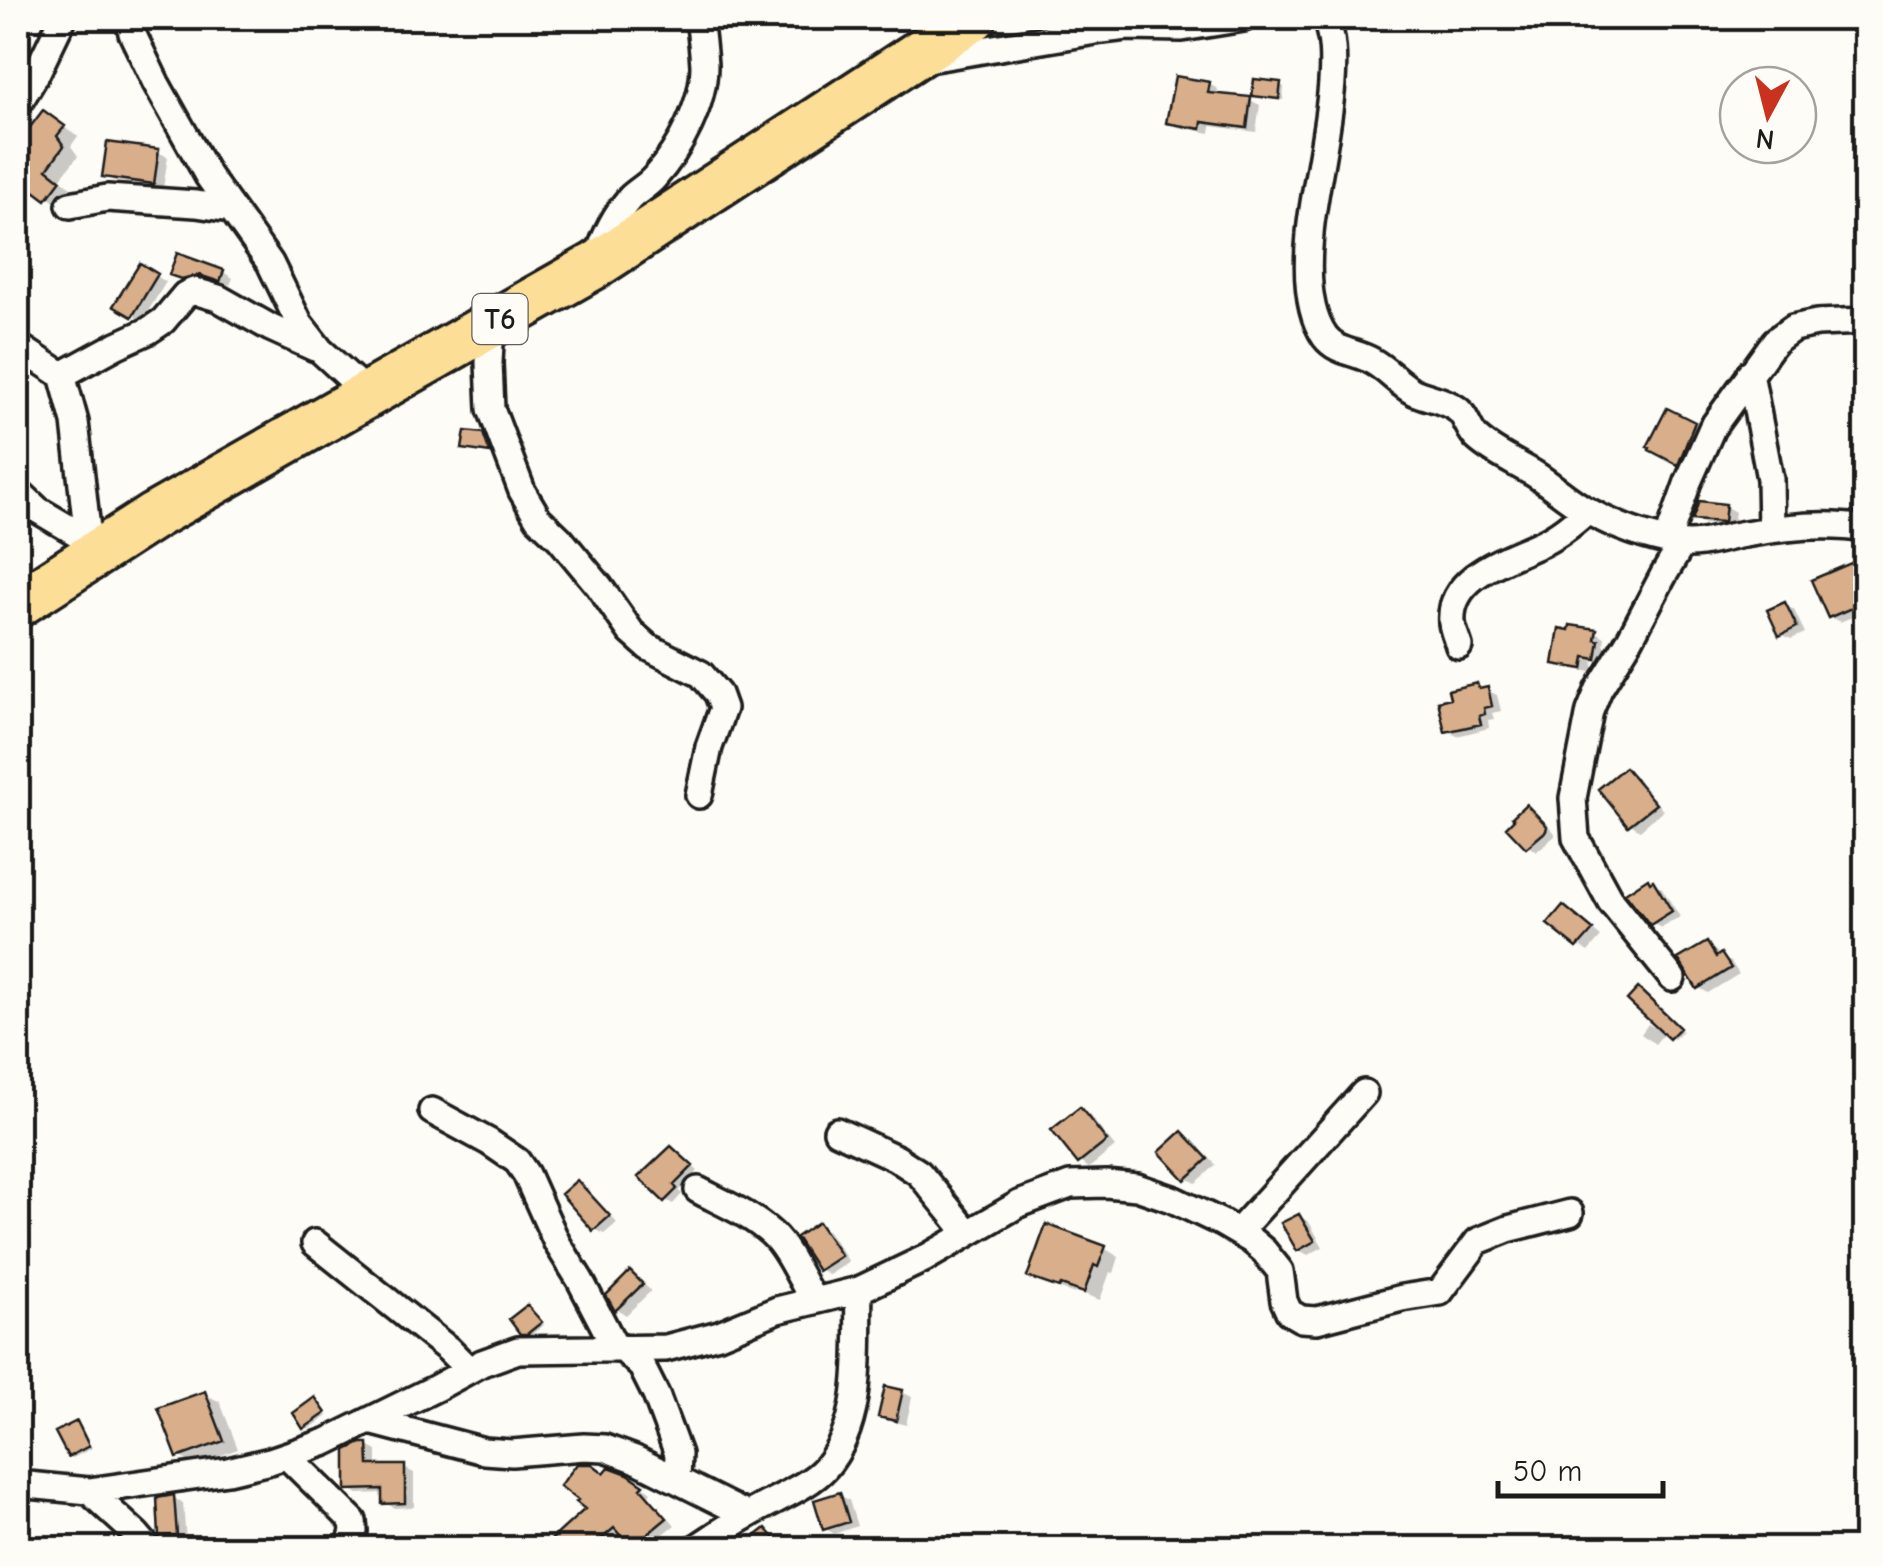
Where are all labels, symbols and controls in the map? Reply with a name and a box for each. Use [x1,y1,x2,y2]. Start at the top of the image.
north arrow [1718,65,1818,165]
text: N [1754,122,1776,156]
road number: T6 [472,294,528,344]
scale bar [1498,1436,1663,1498]
text: 50 m [1513,1454,1582,1489]

